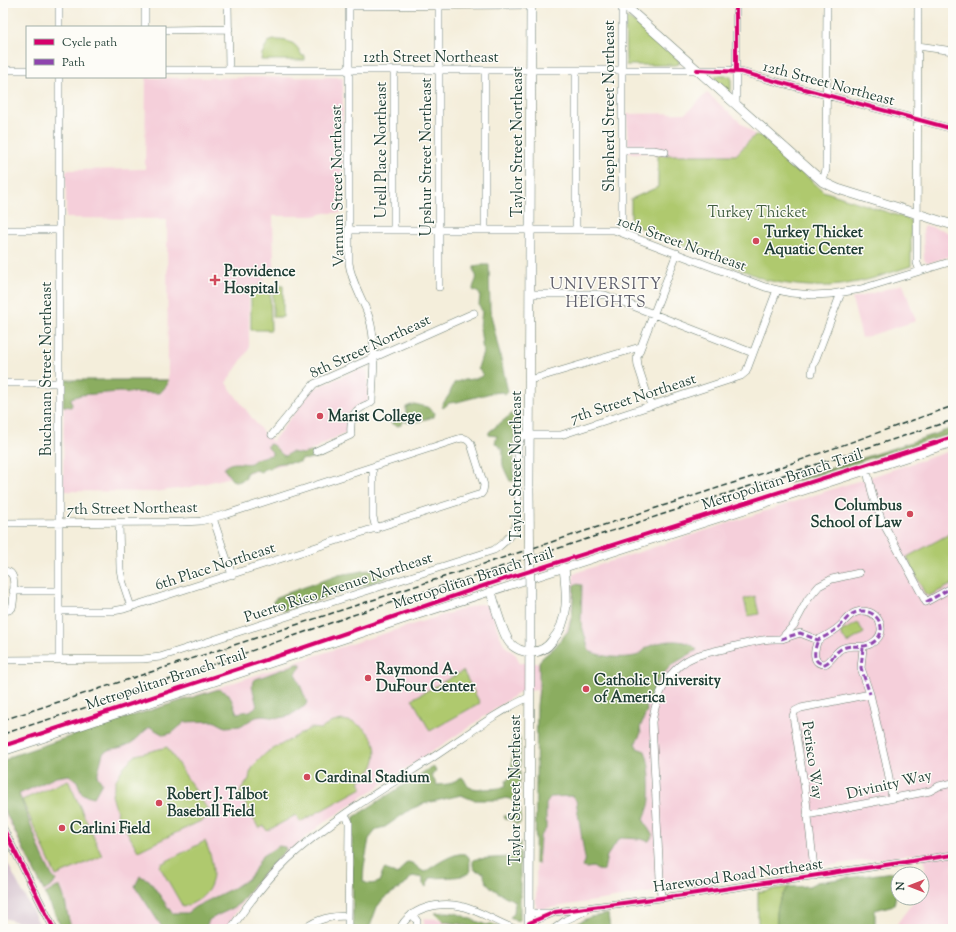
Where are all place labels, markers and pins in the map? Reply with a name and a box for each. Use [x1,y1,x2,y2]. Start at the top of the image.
place label: Turkey Thicket Aquatic Center [764,223,864,261]
marker: Turkey Thicket Aquatic Center [751,236,761,246]
place label: Providence Hospital [224,262,295,300]
marker: Providence Hospital [209,274,221,286]
place label: Marist College [328,407,422,428]
marker: Marist College [315,411,325,421]
place label: Columbus School of Law [810,496,903,534]
marker: Columbus School of Law [905,509,915,519]
place label: Raymond A. DuFour Center [376,660,476,698]
place label: Catholic University of America [594,671,721,709]
marker: Raymond A. DuFour Center [363,673,373,683]
marker: Catholic University of America [581,684,591,694]
place label: Cardinal Stadium [315,768,430,789]
marker: Cardinal Stadium [302,772,312,782]
place label: Robert J. Talbot Baseball Field [167,785,269,823]
marker: Robert J. Talbot Baseball Field [154,798,164,808]
place label: Carlini Field [70,819,151,840]
marker: Carlini Field [57,823,67,833]

